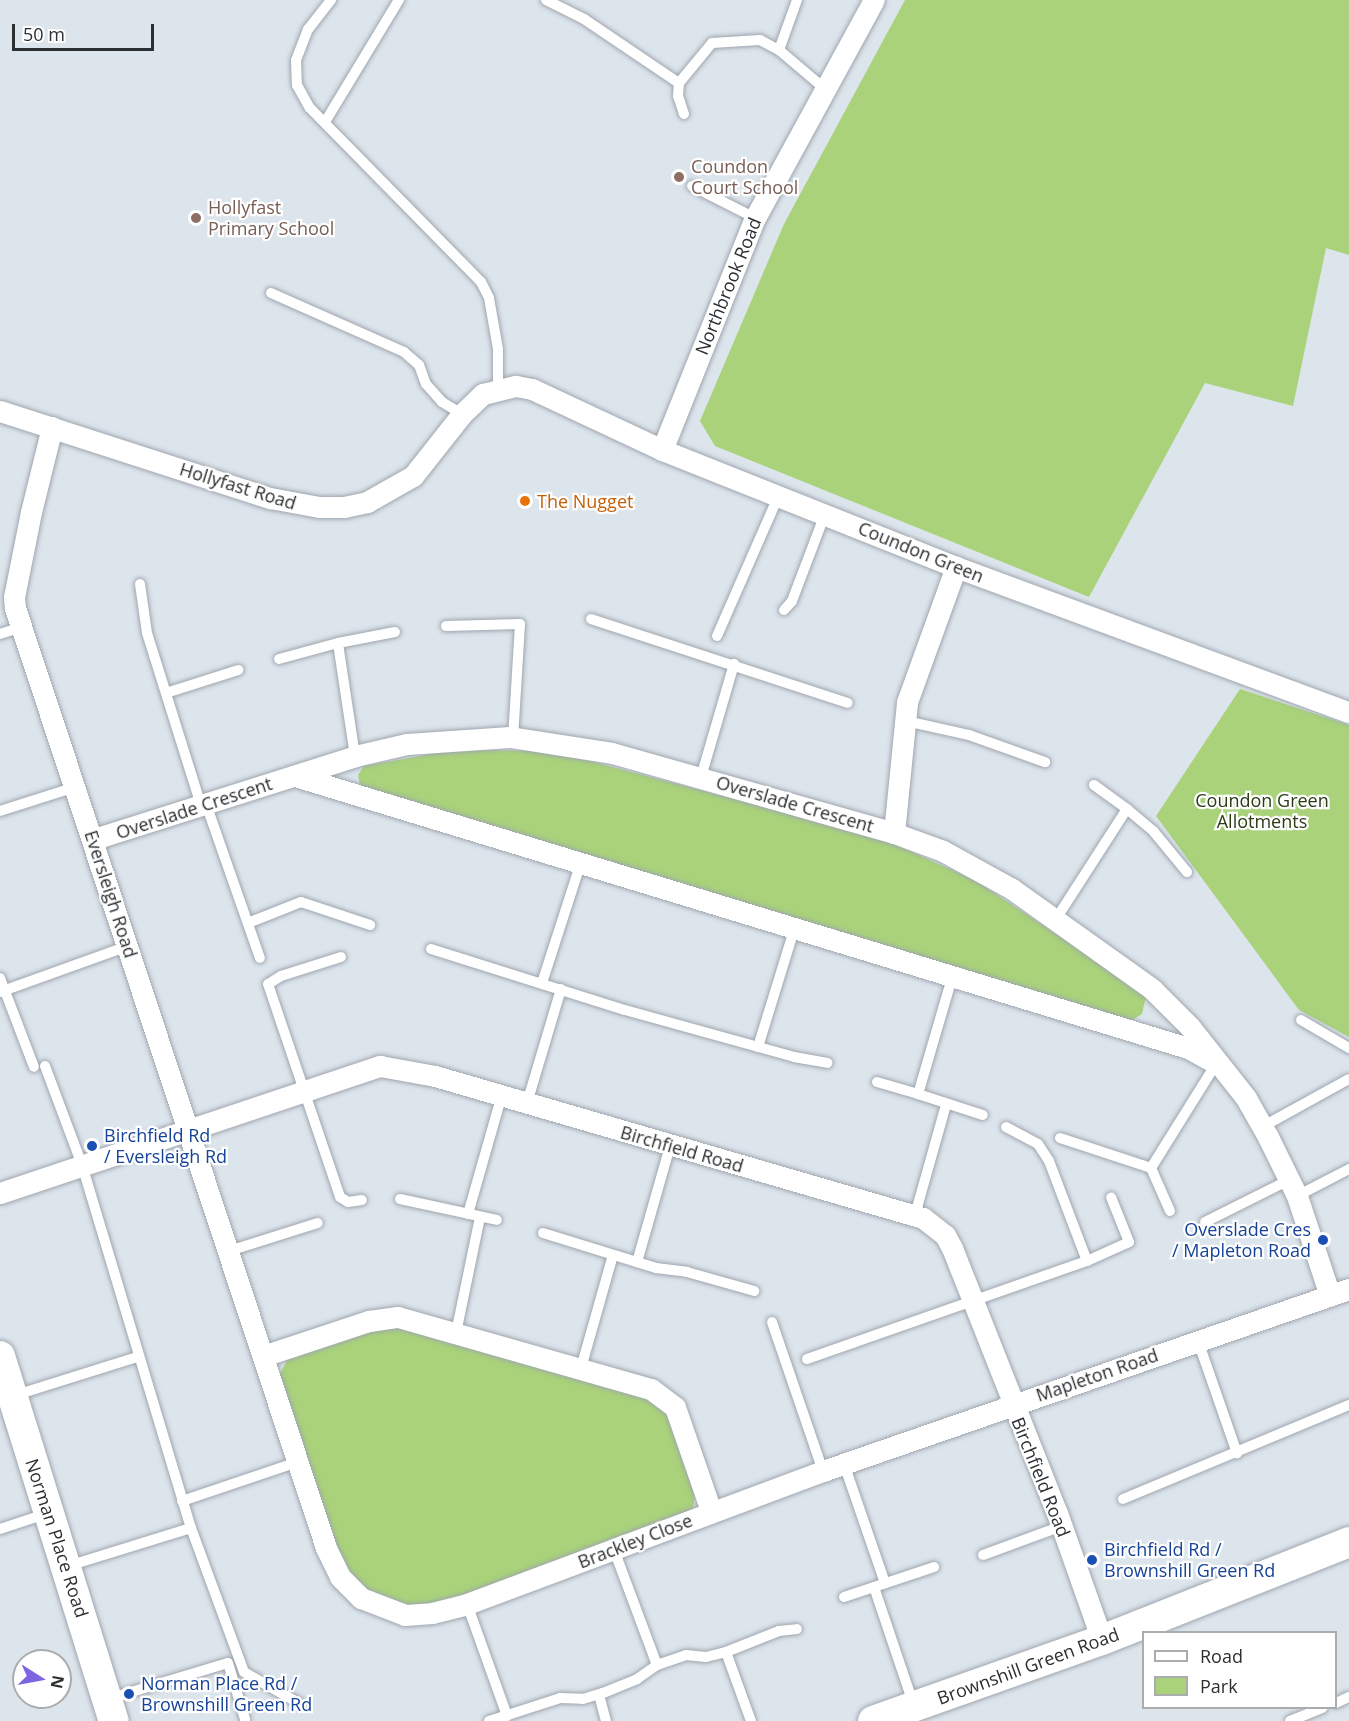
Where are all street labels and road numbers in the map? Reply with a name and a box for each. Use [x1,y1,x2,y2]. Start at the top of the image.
street label: Northbrook Road [691,214,765,358]
street label: Hollyfast Road [177,458,299,514]
street label: Coundon Green [855,517,987,587]
street label: Overslade Crescent [714,771,876,837]
street label: Overslade Crescent [113,773,275,843]
street label: Eversleigh Road [80,828,142,960]
street label: Birchfield Road [618,1121,746,1177]
street label: Mapleton Road [1033,1344,1161,1406]
street label: Birchfield Road [1007,1414,1075,1540]
street label: Norman Place Road [21,1456,93,1620]
street label: Brackley Close [575,1509,695,1573]
street label: Brownshill Green Road [934,1623,1122,1709]

